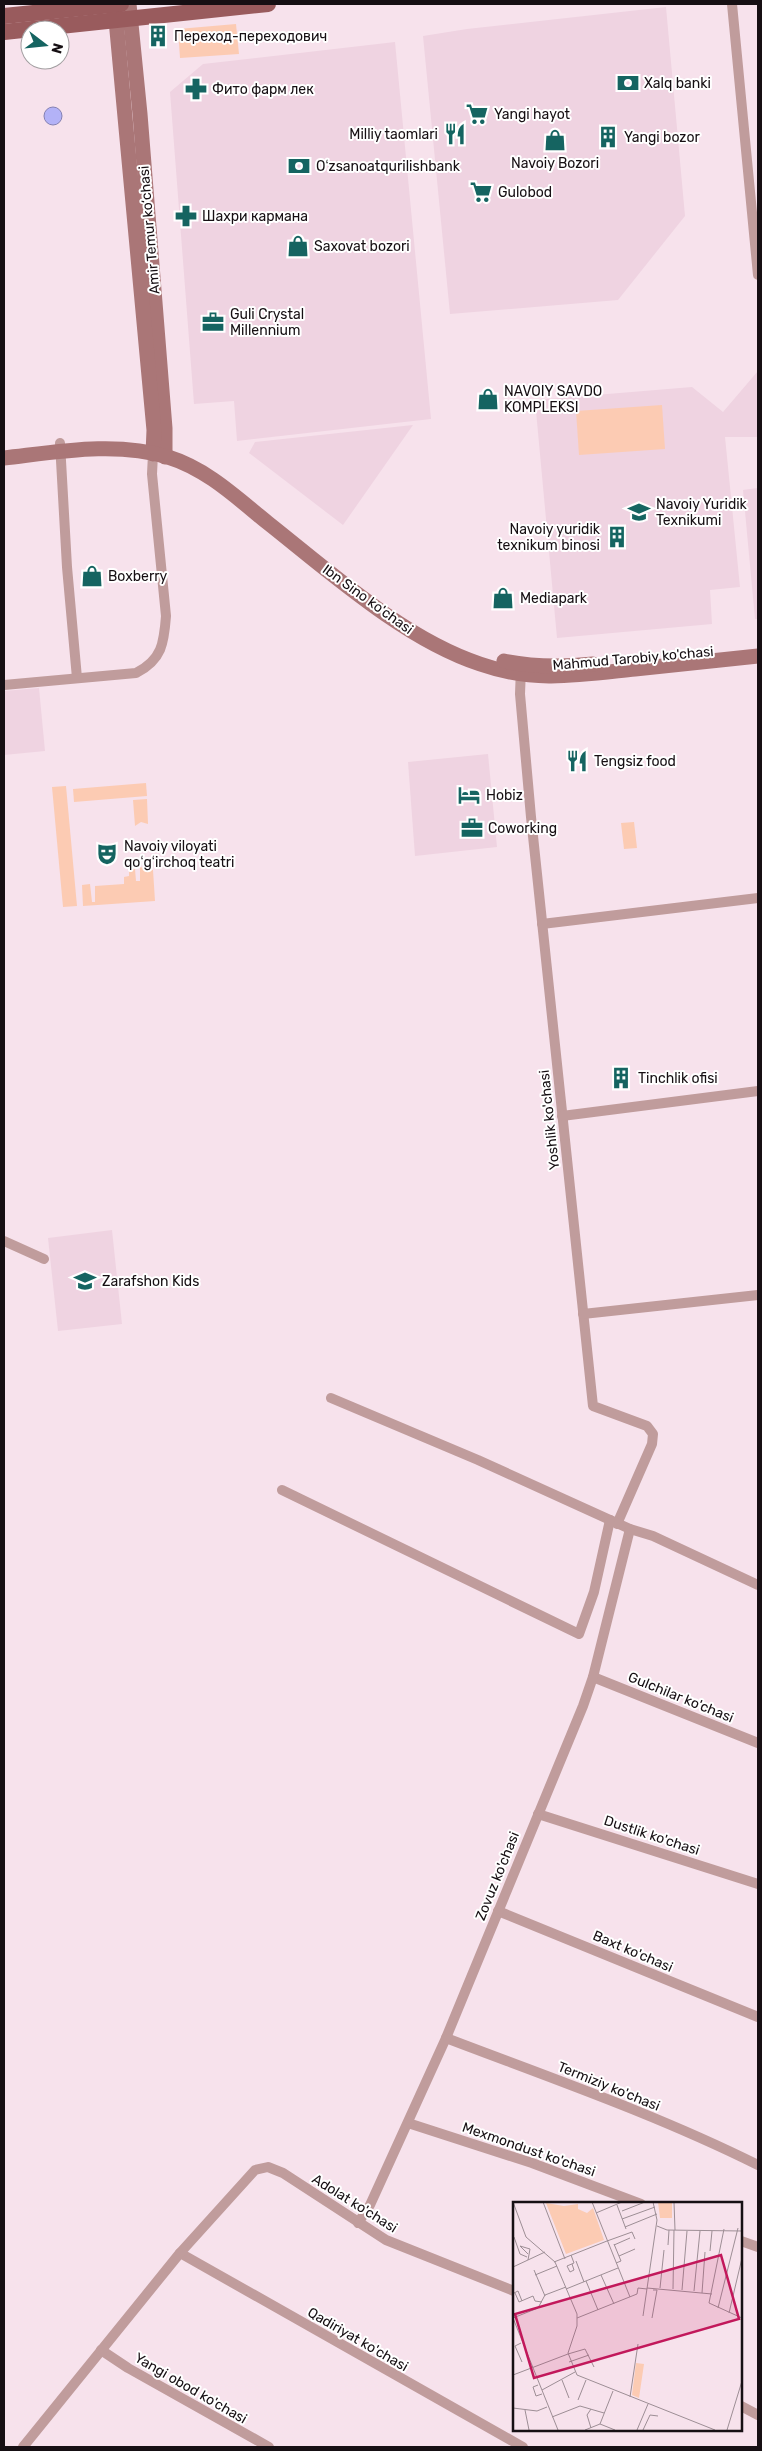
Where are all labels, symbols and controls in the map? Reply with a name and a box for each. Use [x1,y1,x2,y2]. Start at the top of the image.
north arrow [20,20,70,70]
building icon: Переход-переходович [145,23,171,49]
place label: Переход-переходович [174,28,327,45]
text: N [47,41,67,56]
bank icon: Xalq banki [615,70,641,96]
place label: Xalq banki [644,75,711,92]
pharmacy icon: Фито фарм лек [183,76,209,102]
place label: Фито фарм лек [212,81,314,98]
supermarket icon: Yangi hayot [464,101,490,127]
place label: Yangi hayot [494,106,571,123]
restaurant icon: Milliy taomlari [442,121,468,147]
building icon: Yangi bozor [595,124,621,150]
place label: Milliy taomlari [349,126,438,143]
shop icon: Navoiy Bozori [542,127,568,153]
place label: Yangi bozor [624,129,700,146]
bank icon: Oʻzsanoatqurilishbank [286,153,312,179]
place label: Navoiy Bozori [511,155,599,172]
place label: Oʻzsanoatqurilishbank [316,158,461,175]
street label: Amir Temur ko‘chasi [135,165,164,295]
supermarket icon: Gulobod [468,179,494,205]
place label: Gulobod [498,184,552,201]
pharmacy icon: Шахри кармана [173,203,199,229]
place label: Шахри кармана [202,208,308,225]
shop icon: Saxovat bozori [285,233,311,259]
place label: Saxovat bozori [314,238,410,255]
place label: Guli Crystal Millennium [230,306,304,339]
office icon: Guli Crystal Millennium [200,309,226,335]
place label: NAVOIY SAVDO KOMPLEKSI [504,383,602,416]
shop icon: NAVOIY SAVDO KOMPLEKSI [475,386,501,412]
place label: Navoiy Yuridik Texnikumi [656,496,748,529]
school or university icon: Navoiy Yuridik Texnikumi [626,499,652,525]
place label: Navoiy yuridik texnikum binosi [497,521,601,554]
building icon: Navoiy yuridik texnikum binosi [604,524,630,550]
street label: Ibn Sino ko'chasi [319,561,416,638]
shop icon: Boxberry [79,563,105,589]
place label: Boxberry [108,568,168,585]
shop icon: Mediapark [490,585,516,611]
place label: Mediapark [520,590,588,607]
street label: Mahmud Tarobiy ko'chasi [552,643,714,674]
restaurant icon: Tengsiz food [564,748,590,774]
place label: Tengsiz food [594,753,676,770]
hotel icon: Hobiz [456,782,482,808]
place label: Hobiz [486,787,523,804]
office icon: Coworking [459,815,485,841]
place label: Coworking [488,820,557,837]
place label: Navoiy viloyati qoʻgʻirchoq teatri [124,838,234,871]
theatre icon: Navoiy viloyati qoʻgʻirchoq teatri [94,841,120,867]
building icon: Tinchlik ofisi [608,1065,634,1091]
street label: Yoshlik ko'chasi [536,1069,563,1171]
place label: Tinchlik ofisi [638,1070,718,1087]
school or university icon: Zarafshon Kids [72,1268,98,1294]
place label: Zarafshon Kids [102,1273,199,1290]
street label: Gulchilar ko'chasi [626,1669,736,1726]
street label: Dustlik ko'chasi [602,1812,702,1859]
street label: Zovuz ko'chasi [472,1829,523,1923]
street label: Baxt ko'chasi [590,1927,675,1976]
street label: Termiziy ko'chasi [555,2058,662,2115]
street label: Mexmondust ko'chasi [460,2119,598,2180]
street label: Adolat ko'chasi [309,2170,400,2236]
inset map [513,2202,742,2431]
street label: Qadiriyat ko'chasi [304,2304,411,2375]
street label: Yangi obod ko'chasi [132,2349,250,2428]

